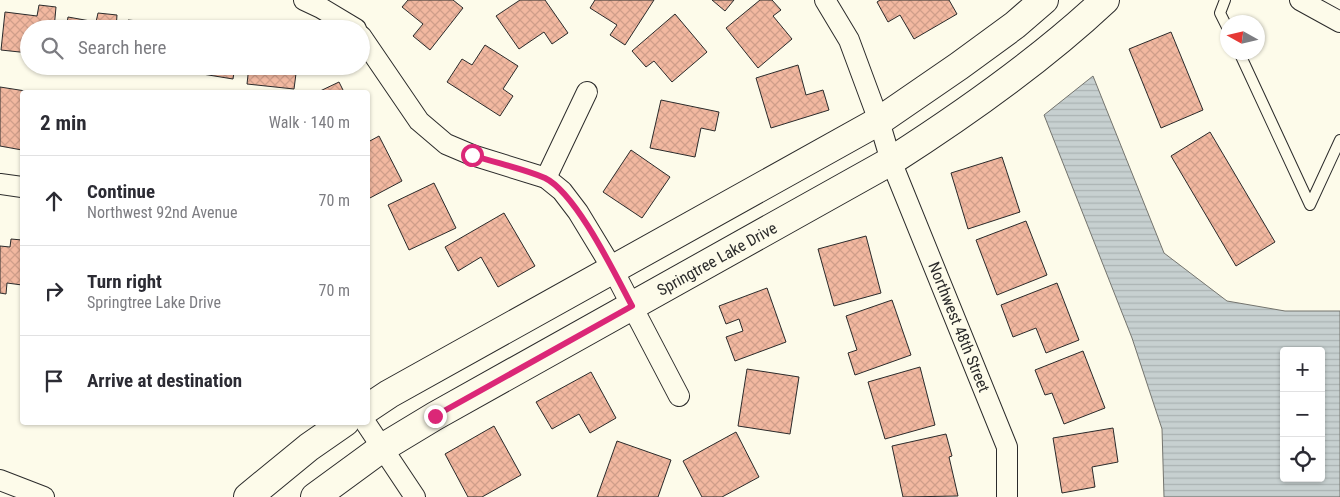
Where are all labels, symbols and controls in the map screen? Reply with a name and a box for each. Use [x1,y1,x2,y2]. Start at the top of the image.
north arrow [1220,15,1265,60]
search box [20,20,370,75]
icon: search [38,34,66,62]
text: Search here [78,36,166,59]
text: 2 min [40,111,87,135]
text: Walk · 140 m [269,113,350,132]
route start [461,144,484,167]
text: Continue [87,180,155,203]
icon: ahead [40,187,68,215]
text: 70 m [318,191,350,210]
text: Northwest 92nd Avenue [87,203,238,222]
street label: Springtree Lake Drive [654,218,780,300]
street label: Northwest 48th Street [924,259,994,395]
text: Turn right [87,270,162,293]
icon: right [40,277,68,305]
text: 70 m [318,281,350,300]
text: Springtree Lake Drive [87,293,221,312]
map controls [1280,347,1325,482]
button: + [1280,347,1325,392]
icon: arrive [40,367,68,395]
text: Arrive at destination [87,369,242,392]
button: − [1280,392,1325,437]
route end [424,405,447,428]
button: locate [1280,437,1325,482]

